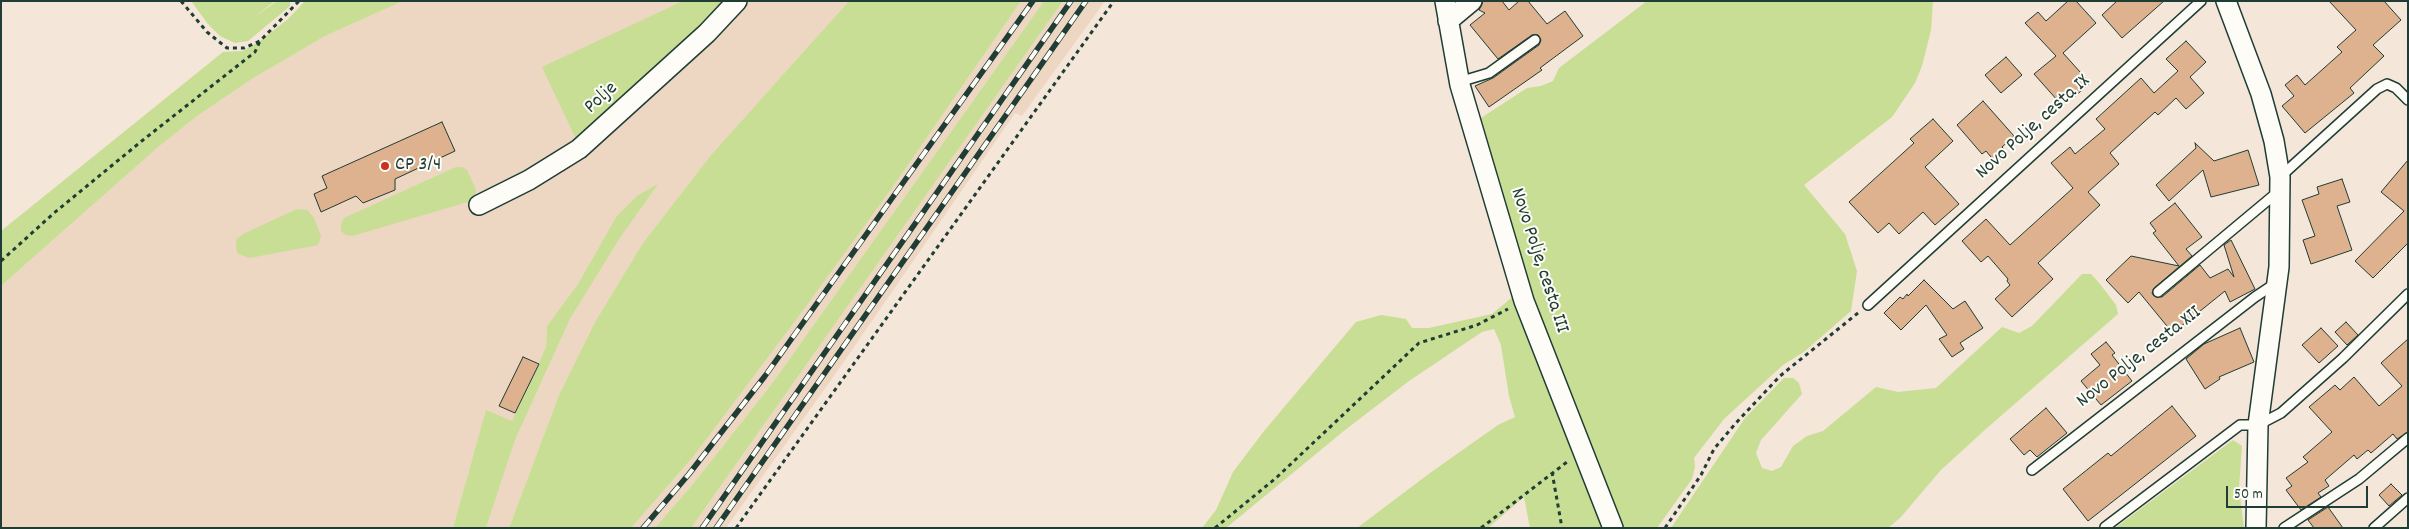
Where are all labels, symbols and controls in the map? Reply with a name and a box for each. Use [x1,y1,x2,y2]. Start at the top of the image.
street label: Novo Polje, cesta IX [1972,70,2096,186]
street label: Polje [580,78,624,120]
place label: CP 3/4 [395,154,441,178]
marker: CP 3/4 [379,160,391,172]
street label: Novo Polje, cesta III [1503,186,1573,336]
street label: Novo Polje, cesta XII [2073,302,2207,414]
scale bar [2229,476,2372,508]
text: 50 m [2234,484,2263,506]

